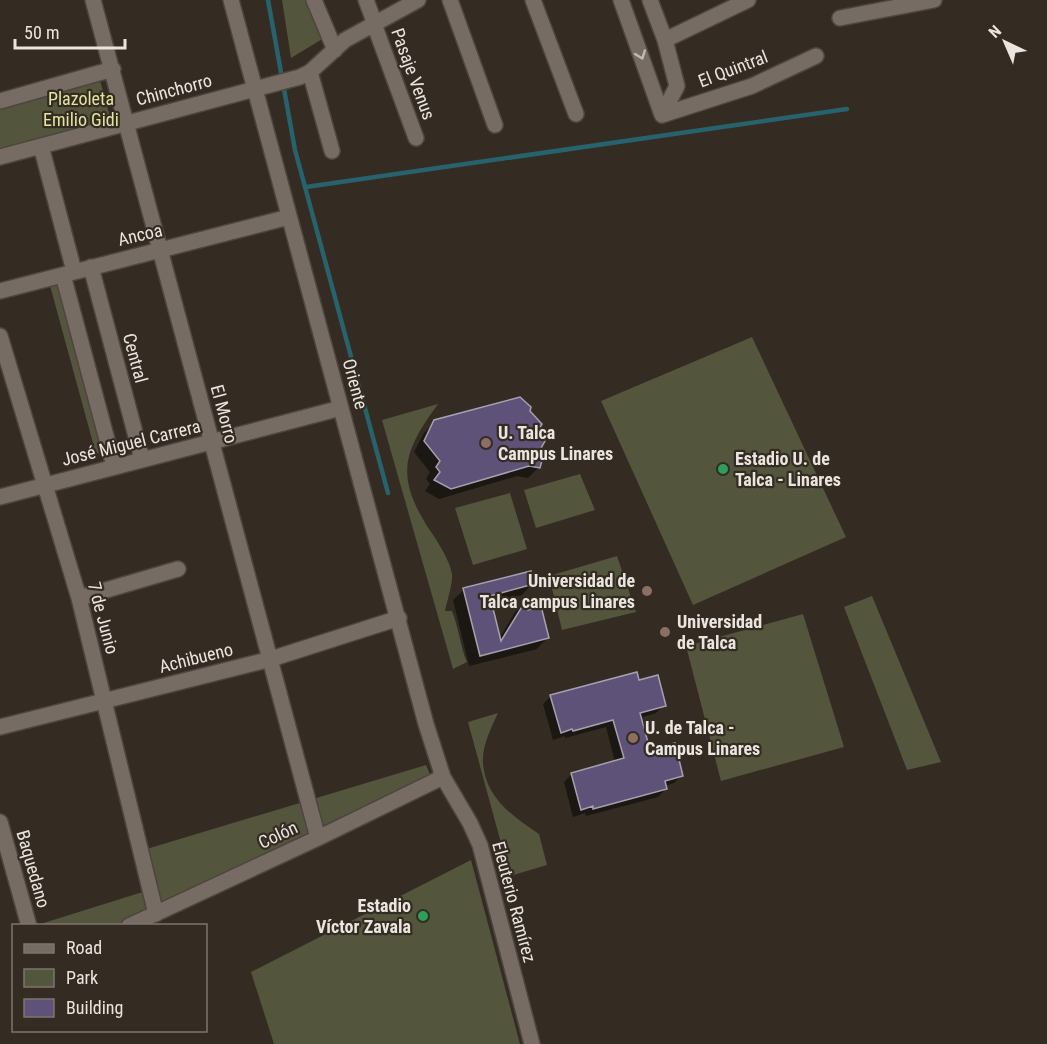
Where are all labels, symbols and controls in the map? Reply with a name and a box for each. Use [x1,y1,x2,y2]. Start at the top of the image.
scale bar [15,12,124,50]
north arrow [975,12,1035,72]
text: N [985,21,1005,42]
text: 50 m [24,22,59,43]
street label: Pasaje Venus [387,25,440,122]
street label: El Quintral [695,46,771,91]
one-way arrow [633,49,646,60]
street label: Chinchorro [134,69,214,110]
park label: Plazoleta Emilio Gidi [43,88,119,130]
street label: Ancoa [116,219,164,250]
street label: Central [119,331,152,385]
street label: Oriente [339,356,372,411]
street label: El Morro [207,382,242,445]
street label: José Miguel Carrera [59,415,202,470]
place label: U. Talca Campus Linares [498,422,613,464]
marker: U. Talca Campus Linares [479,436,493,450]
place label: Estadio U. de Talca - Linares [735,448,841,490]
marker: Estadio U. de Talca - Linares [716,462,730,476]
place label: Universidad de Talca campus Linares [480,570,635,612]
street label: 7 de Junio [84,580,123,656]
marker: Universidad de Talca campus Linares [640,584,654,598]
place label: Universidad de Talca [677,611,762,653]
marker: Universidad de Talca [658,625,672,639]
street label: Achibueno [157,638,235,677]
place label: U. de Talca - Campus Linares [645,717,760,759]
marker: U. de Talca - Campus Linares [626,731,640,745]
street label: Colón [255,816,301,853]
street label: Baquedano [12,828,55,910]
street label: Eleuterio Ramírez [488,839,541,965]
place label: Estadio Víctor Zavala [316,895,411,937]
marker: Estadio Víctor Zavala [416,909,430,923]
legend [12,924,207,1032]
text: Road [66,937,102,958]
text: Park [66,967,98,988]
text: Building [66,997,123,1018]

